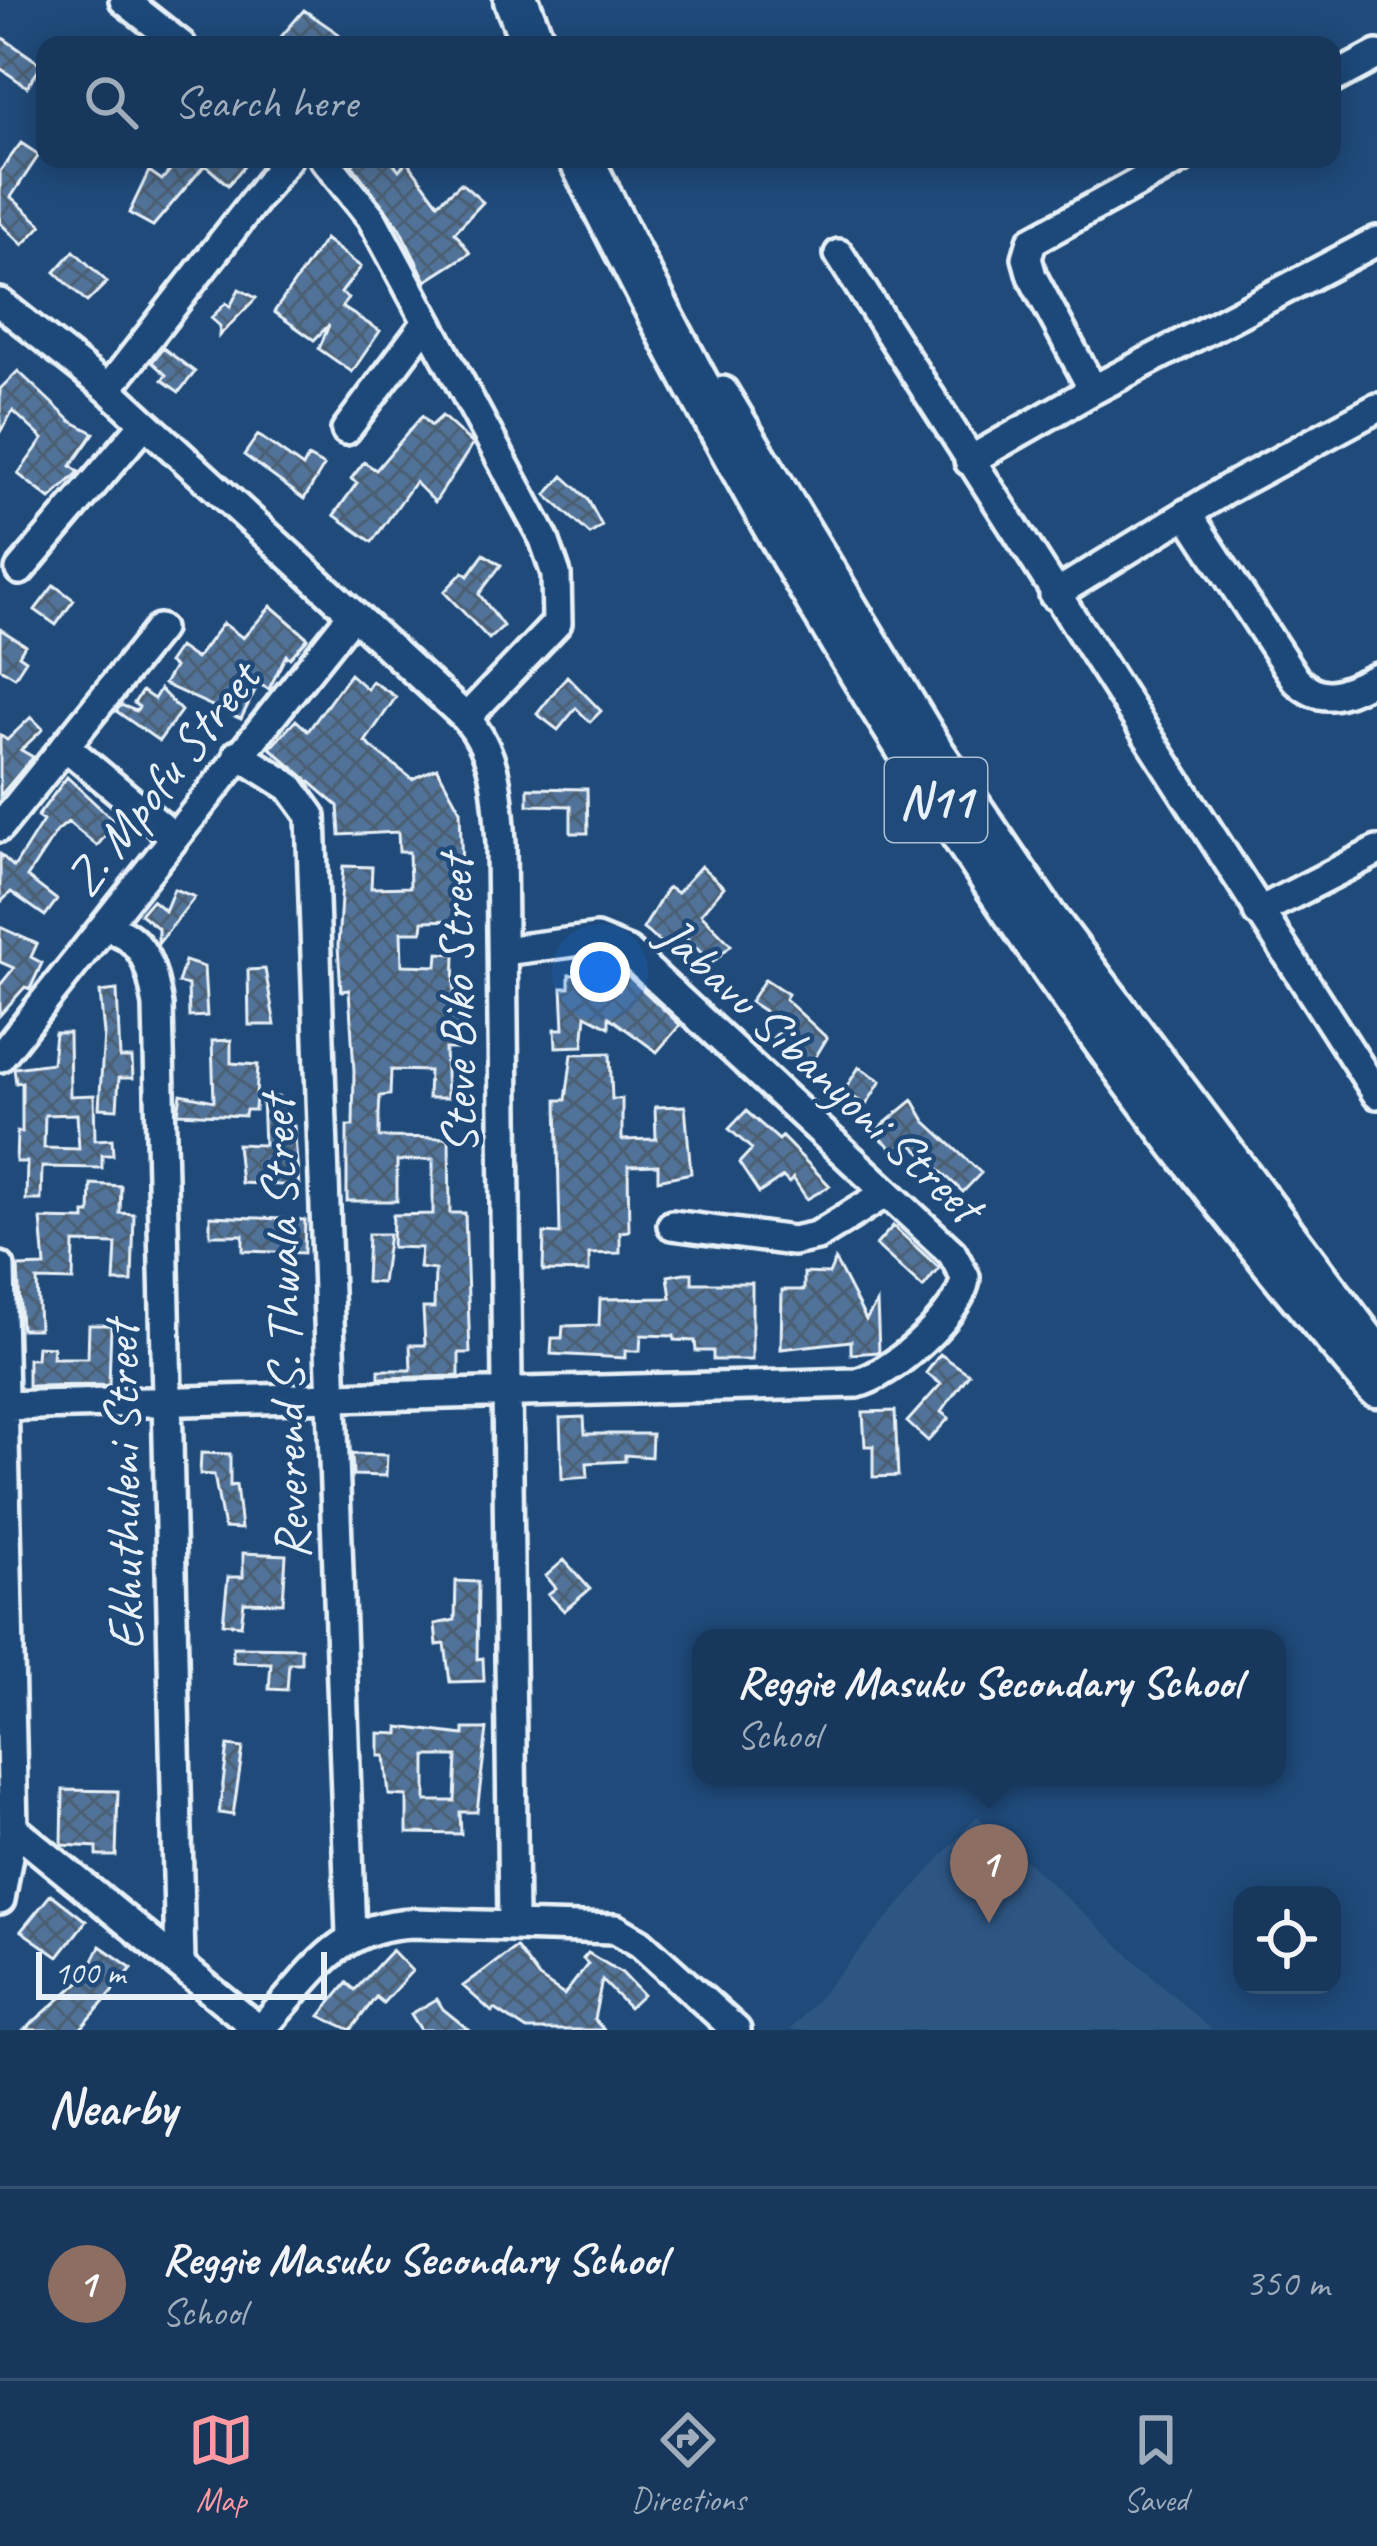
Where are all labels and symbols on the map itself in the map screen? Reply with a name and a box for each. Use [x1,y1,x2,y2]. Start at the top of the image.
street label: Z. Mpofu Street [50,645,276,909]
road number: N11 [885,758,987,842]
street label: Steve Biko Street [422,849,492,1155]
street label: Jabavu Sibanyoni Street [643,901,1000,1241]
your location [570,942,630,1002]
street label: Reverend S. Thwala Street [244,1089,324,1561]
street label: Ekhuthuleni Street [88,1315,158,1651]
pin: 1 [950,1824,1028,1923]
scale bar [36,1946,327,1999]

